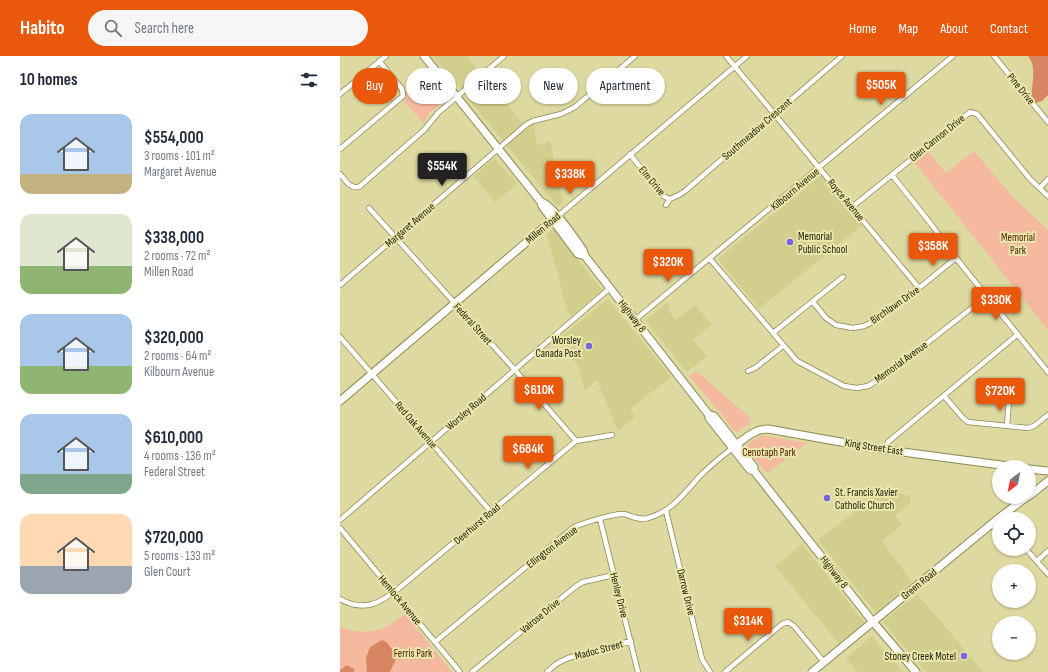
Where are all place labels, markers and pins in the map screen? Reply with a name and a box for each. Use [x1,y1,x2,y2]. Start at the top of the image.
pin: $505K [853,72,909,106]
pin: $554K [414,153,470,187]
pin: $338K [542,161,598,195]
place label: Memorial Public School [798,230,847,256]
pin: $358K [905,233,961,267]
marker: Memorial Public School [785,237,795,247]
pin: $320K [640,249,696,283]
pin: $330K [968,287,1024,321]
place label: Worsley Canada Post [536,334,582,360]
marker: Worsley Canada Post [584,341,594,351]
pin: $610K [511,377,567,411]
pin: $720K [972,378,1028,412]
pin: $684K [500,436,556,470]
place label: St. Francis Xavier Catholic Church [835,486,898,512]
marker: St. Francis Xavier Catholic Church [822,493,832,503]
pin: $314K [720,608,776,642]
place label: Stoney Creek Motel [885,650,956,663]
marker: Stoney Creek Motel [959,651,969,661]

